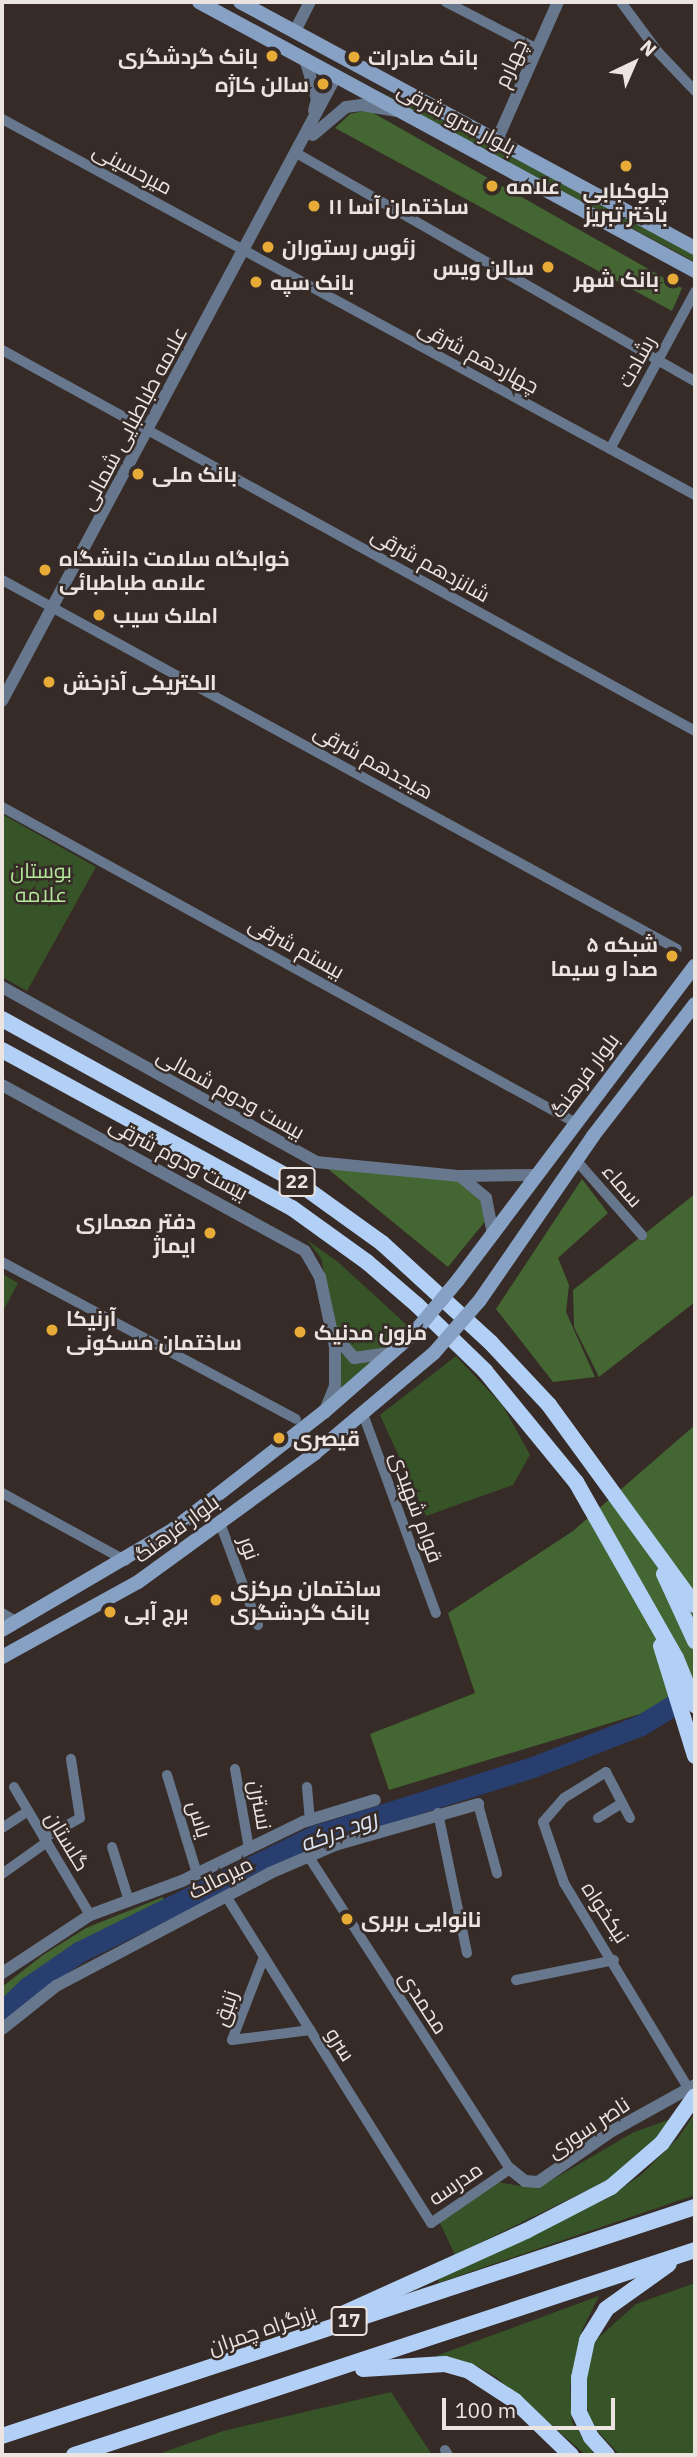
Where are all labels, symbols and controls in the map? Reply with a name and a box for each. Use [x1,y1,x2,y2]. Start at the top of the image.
north arrow [599,28,669,98]
text: N [635,34,662,61]
street label: چهارم [488,35,532,91]
place label: بانک گردشگری [118,43,258,69]
place label: بانک صادرات [368,44,478,70]
marker: بانک گردشگری [264,48,280,64]
marker: بانک صادرات [346,49,362,65]
place label: سالن كاژه [215,71,309,97]
marker: سالن كاژه [315,76,331,92]
street label: بلوار سرو شرقی [393,76,521,160]
street label: میرحسینی [89,137,177,199]
marker: چلوکبابی باختر تبریز [618,158,634,174]
place label: علامه [506,173,560,199]
place label: چلوکبابی باختر تبریز [583,177,669,227]
marker: علامه [484,178,500,194]
place label: ساختمان آسا ۱۱ [328,193,469,219]
marker: ساختمان آسا ۱۱ [306,198,322,214]
place label: زئوس رستوران [282,234,416,260]
marker: زئوس رستوران [260,239,276,255]
place label: سالن ویس [433,254,534,280]
marker: سالن ویس [540,259,556,275]
place label: بانک شهر [574,266,659,292]
place label: بانک سپه [270,269,354,295]
marker: بانک شهر [665,271,681,287]
marker: بانک سپه [248,274,264,290]
street label: چهاردهم شرقی [414,314,544,398]
street label: علامه طباطبایی شمالی [74,322,192,514]
street label: رشادت [611,330,661,392]
place label: بانک ملی [152,461,237,487]
marker: بانک ملی [130,466,146,482]
street label: شانزدهم شرقی [367,521,495,607]
place label: خوابگاه سلامت دانشگاه علامه طباطبائی [59,545,290,595]
marker: خوابگاه سلامت دانشگاه علامه طباطبائی [37,562,53,578]
place label: املاک سیب [113,602,218,628]
marker: املاک سیب [91,607,107,623]
place label: الکتریکی آذرخش [63,669,217,695]
marker: الکتریکی آذرخش [41,674,57,690]
street label: هیجدهم شرقی [310,718,438,804]
park label: بوستان علامه [10,857,72,907]
street label: بیستم شرقی [245,910,349,984]
place label: شبکه ۵ صدا و سیما [550,931,658,981]
marker: شبکه ۵ صدا و سیما [664,948,680,964]
street label: بلوار فرهنگ [544,1028,624,1122]
street label: بیست ودوم شمالی [153,1042,309,1144]
street label: بیست ودوم شرقی [105,1111,253,1205]
street label: سماء [597,1158,649,1212]
road number: 22 [278,1166,316,1198]
place label: دفتر معماری ایماژ [76,1208,196,1258]
marker: دفتر معماری ایماژ [202,1225,218,1241]
place label: آرنیکا ساختمان مسکونی [66,1305,242,1355]
place label: مزون مدنیک [314,1319,427,1345]
marker: آرنیکا ساختمان مسکونی [44,1322,60,1338]
marker: مزون مدنیک [292,1324,308,1340]
place label: قیصری [293,1425,360,1451]
marker: قیصری [271,1430,287,1446]
street label: قوام شهیدی [385,1448,449,1566]
street label: بلوار فرهنگ [128,1489,224,1567]
street label: نور [234,1533,266,1563]
place label: ساختمان مرکزی بانک گردشگری [230,1575,381,1625]
marker: ساختمان مرکزی بانک گردشگری [208,1592,224,1608]
place label: برج آبی [124,1599,189,1625]
marker: برج آبی [102,1604,118,1620]
street label: نسترن [244,1778,278,1832]
street label: یاس [183,1798,217,1840]
water label: رود درکه [296,1803,380,1857]
street label: گلستان [40,1807,96,1875]
street label: میرمالک [184,1850,256,1904]
street label: نیکخواه [577,1876,635,1948]
place label: نانوایی بربری [361,1906,481,1932]
marker: نانوایی بربری [339,1911,355,1927]
street label: محمدی [394,1966,454,2038]
street label: زنبق [207,1987,243,2029]
street label: سرو [321,2023,361,2065]
street label: ناصر سوری [542,2091,634,2163]
street label: مدرسه [423,2156,487,2210]
street label: بزرگراه چمران [205,2299,319,2359]
road number: 17 [330,2306,368,2336]
scale bar [445,2384,618,2428]
text: 100 m [455,2396,516,2424]

